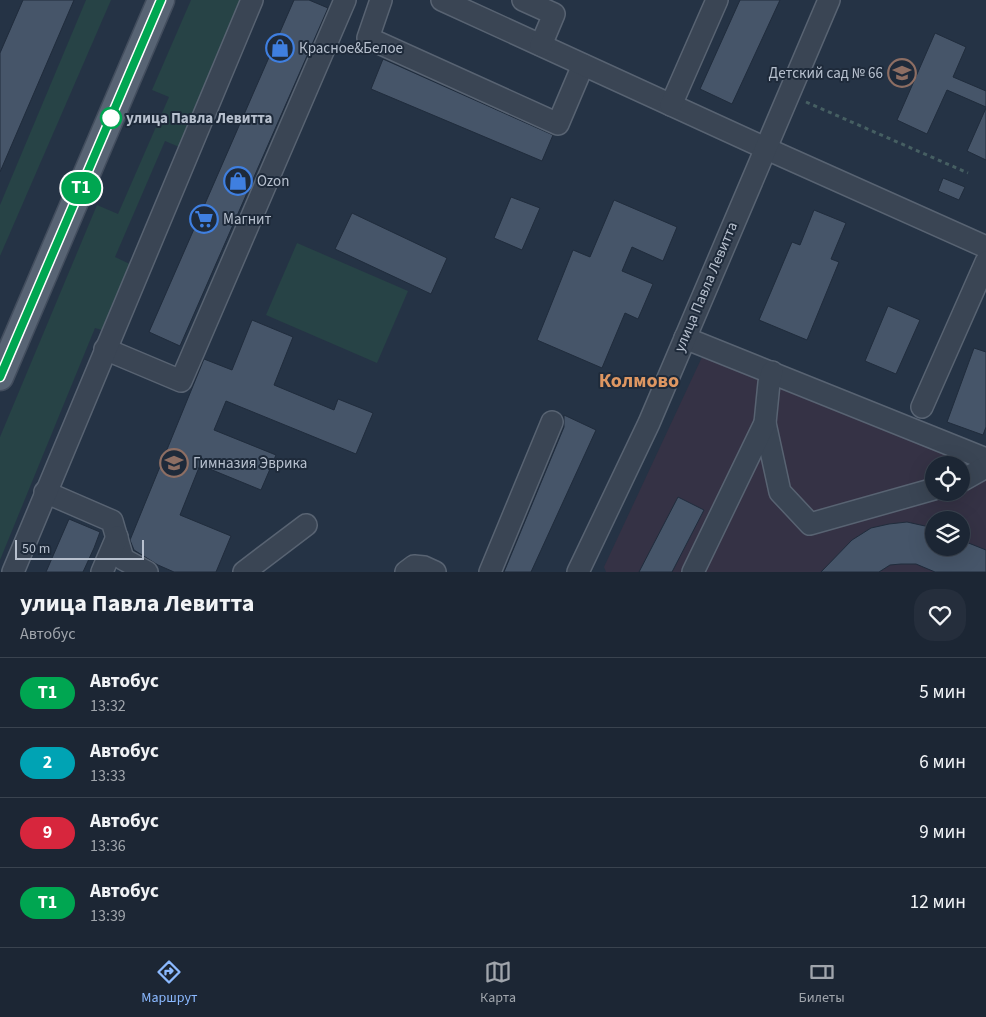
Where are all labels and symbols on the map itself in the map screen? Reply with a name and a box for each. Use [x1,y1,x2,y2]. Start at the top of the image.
shop icon: Красное&Белое [265,33,295,63]
place label: Красное&Белое [299,38,403,59]
school or university icon: Детский сад № 66 [887,58,917,88]
place label: Детский сад № 66 [769,63,883,84]
marker: улица Павла Левитта [100,107,122,129]
place label: улица Павла Левитта [126,108,273,129]
shop icon: Ozon [223,166,253,196]
place label: Ozon [257,171,289,192]
line badge: Т1 [58,172,104,204]
supermarket icon: Магнит [189,204,219,234]
place label: Магнит [223,209,272,230]
street label: улица Павла Левитта [669,219,743,355]
district label: Колмово [599,367,679,395]
school or university icon: Гимназия Эврика [159,448,189,478]
place label: Гимназия Эврика [193,453,307,474]
scale bar [15,537,144,560]

